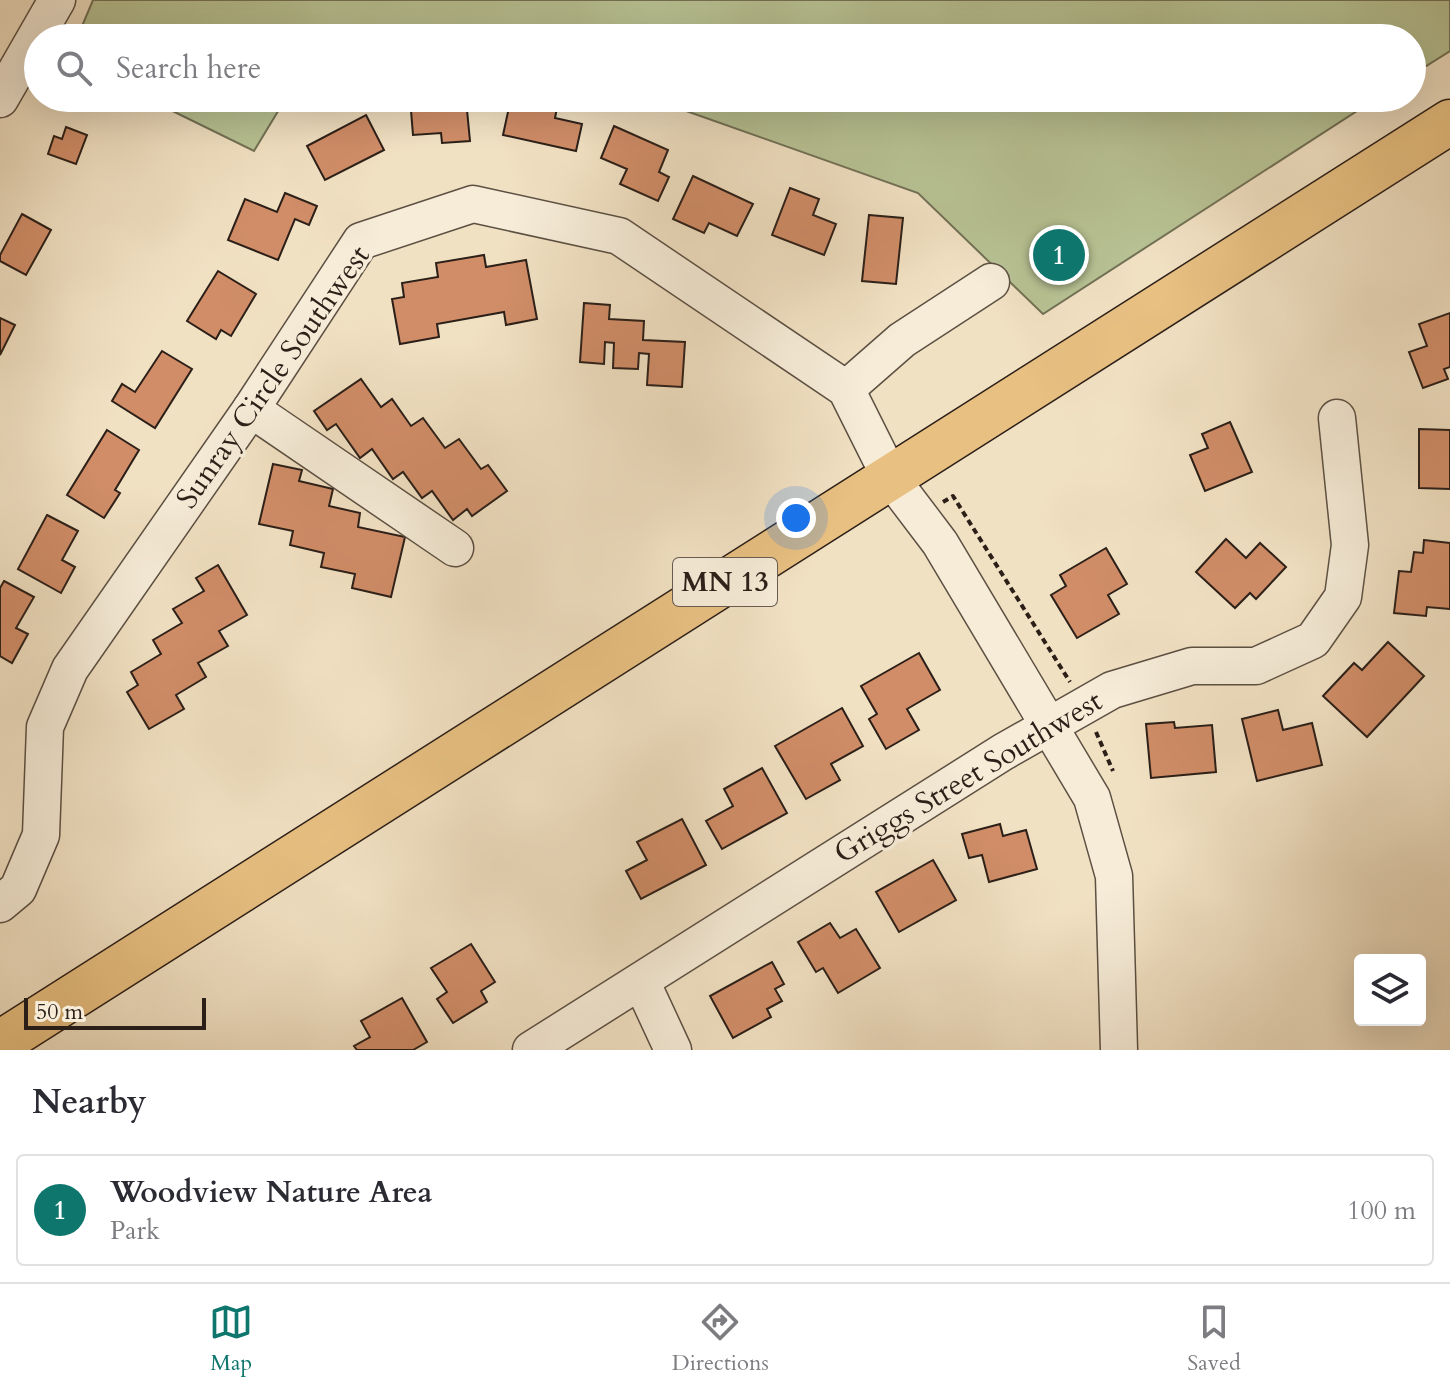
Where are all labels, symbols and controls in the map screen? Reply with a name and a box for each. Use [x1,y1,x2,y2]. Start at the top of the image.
search box [24,24,1426,112]
icon: search [52,46,96,90]
text: Search here [116,48,261,89]
pin: 1 [1033,225,1085,285]
street label: Sunray Circle Southwest [167,237,380,517]
your location [776,498,816,538]
road number: MN 13 [673,558,777,606]
street label: Griggs Street Southwest [826,680,1110,873]
map controls [1354,954,1426,1026]
button: layers [1354,954,1426,1026]
scale bar [24,994,206,1030]
text: 50 m [36,997,83,1027]
text: Nearby [32,1079,147,1125]
text: Woodview Nature Area [110,1172,433,1213]
text: 1 [53,1193,67,1228]
text: 100 m [1347,1193,1416,1228]
text: Park [110,1213,160,1248]
tab: Map [209,1300,253,1378]
tab: Directions [672,1300,769,1378]
tab: Saved [1187,1300,1241,1378]

